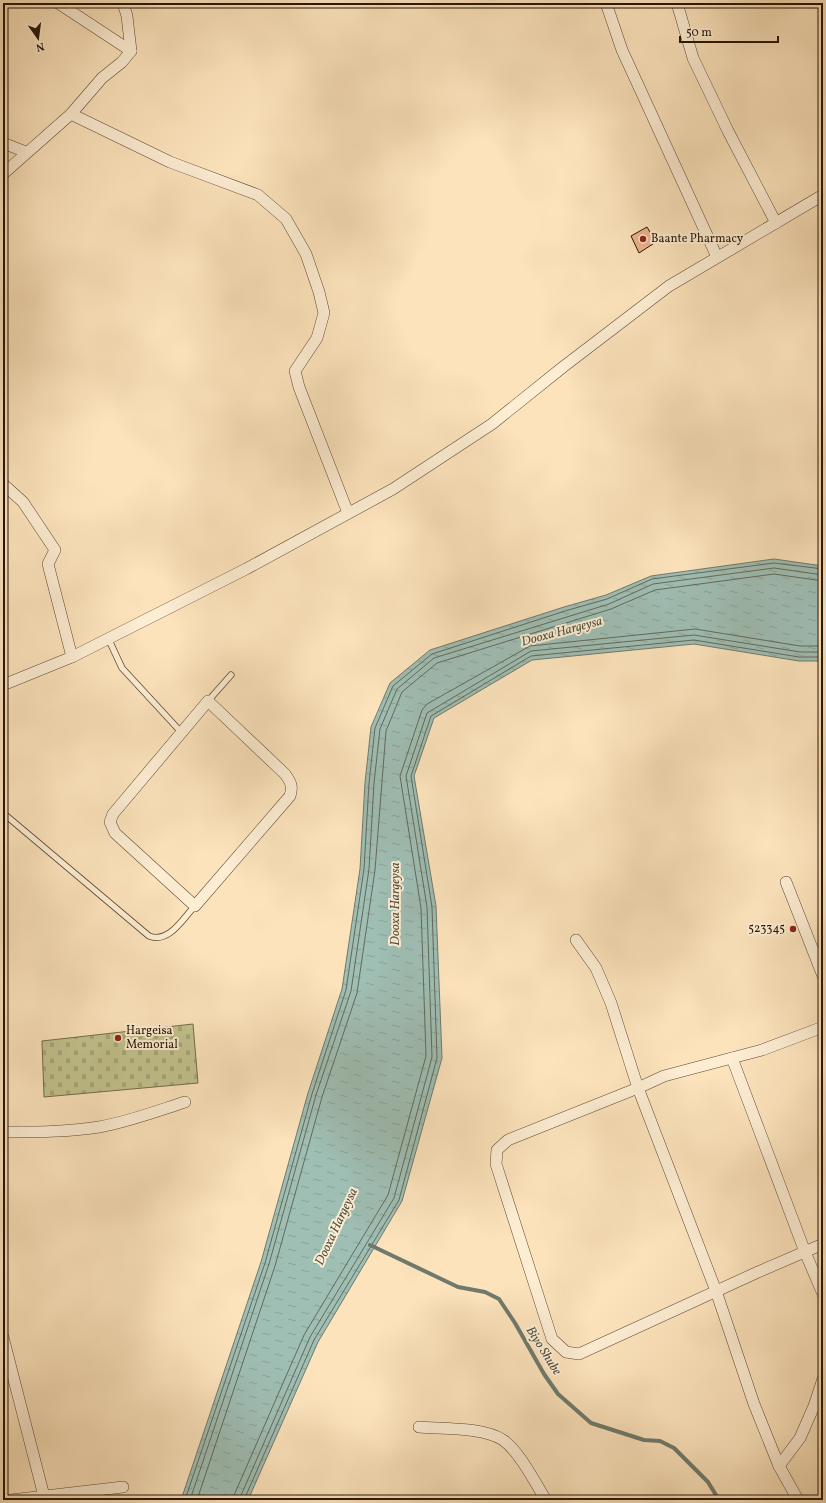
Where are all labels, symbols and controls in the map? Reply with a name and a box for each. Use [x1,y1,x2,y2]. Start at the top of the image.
north arrow [18,18,58,58]
scale bar [680,18,778,44]
text: 50 m [686,25,712,41]
text: N [34,38,46,54]
place label: Baante Pharmacy [651,231,744,247]
marker: Baante Pharmacy [638,234,648,244]
water label: Dooxa Hargeysa [519,613,605,651]
water label: Dooxa Hargeysa [387,862,405,946]
place label: 523345 [748,921,785,937]
marker: 523345 [788,924,798,934]
place label: Hargeisa Memorial [126,1023,178,1053]
marker: Hargeisa Memorial [113,1033,123,1043]
water label: Dooxa Hargeysa [311,1185,363,1269]
water label: Biyo Shube [521,1323,565,1379]

